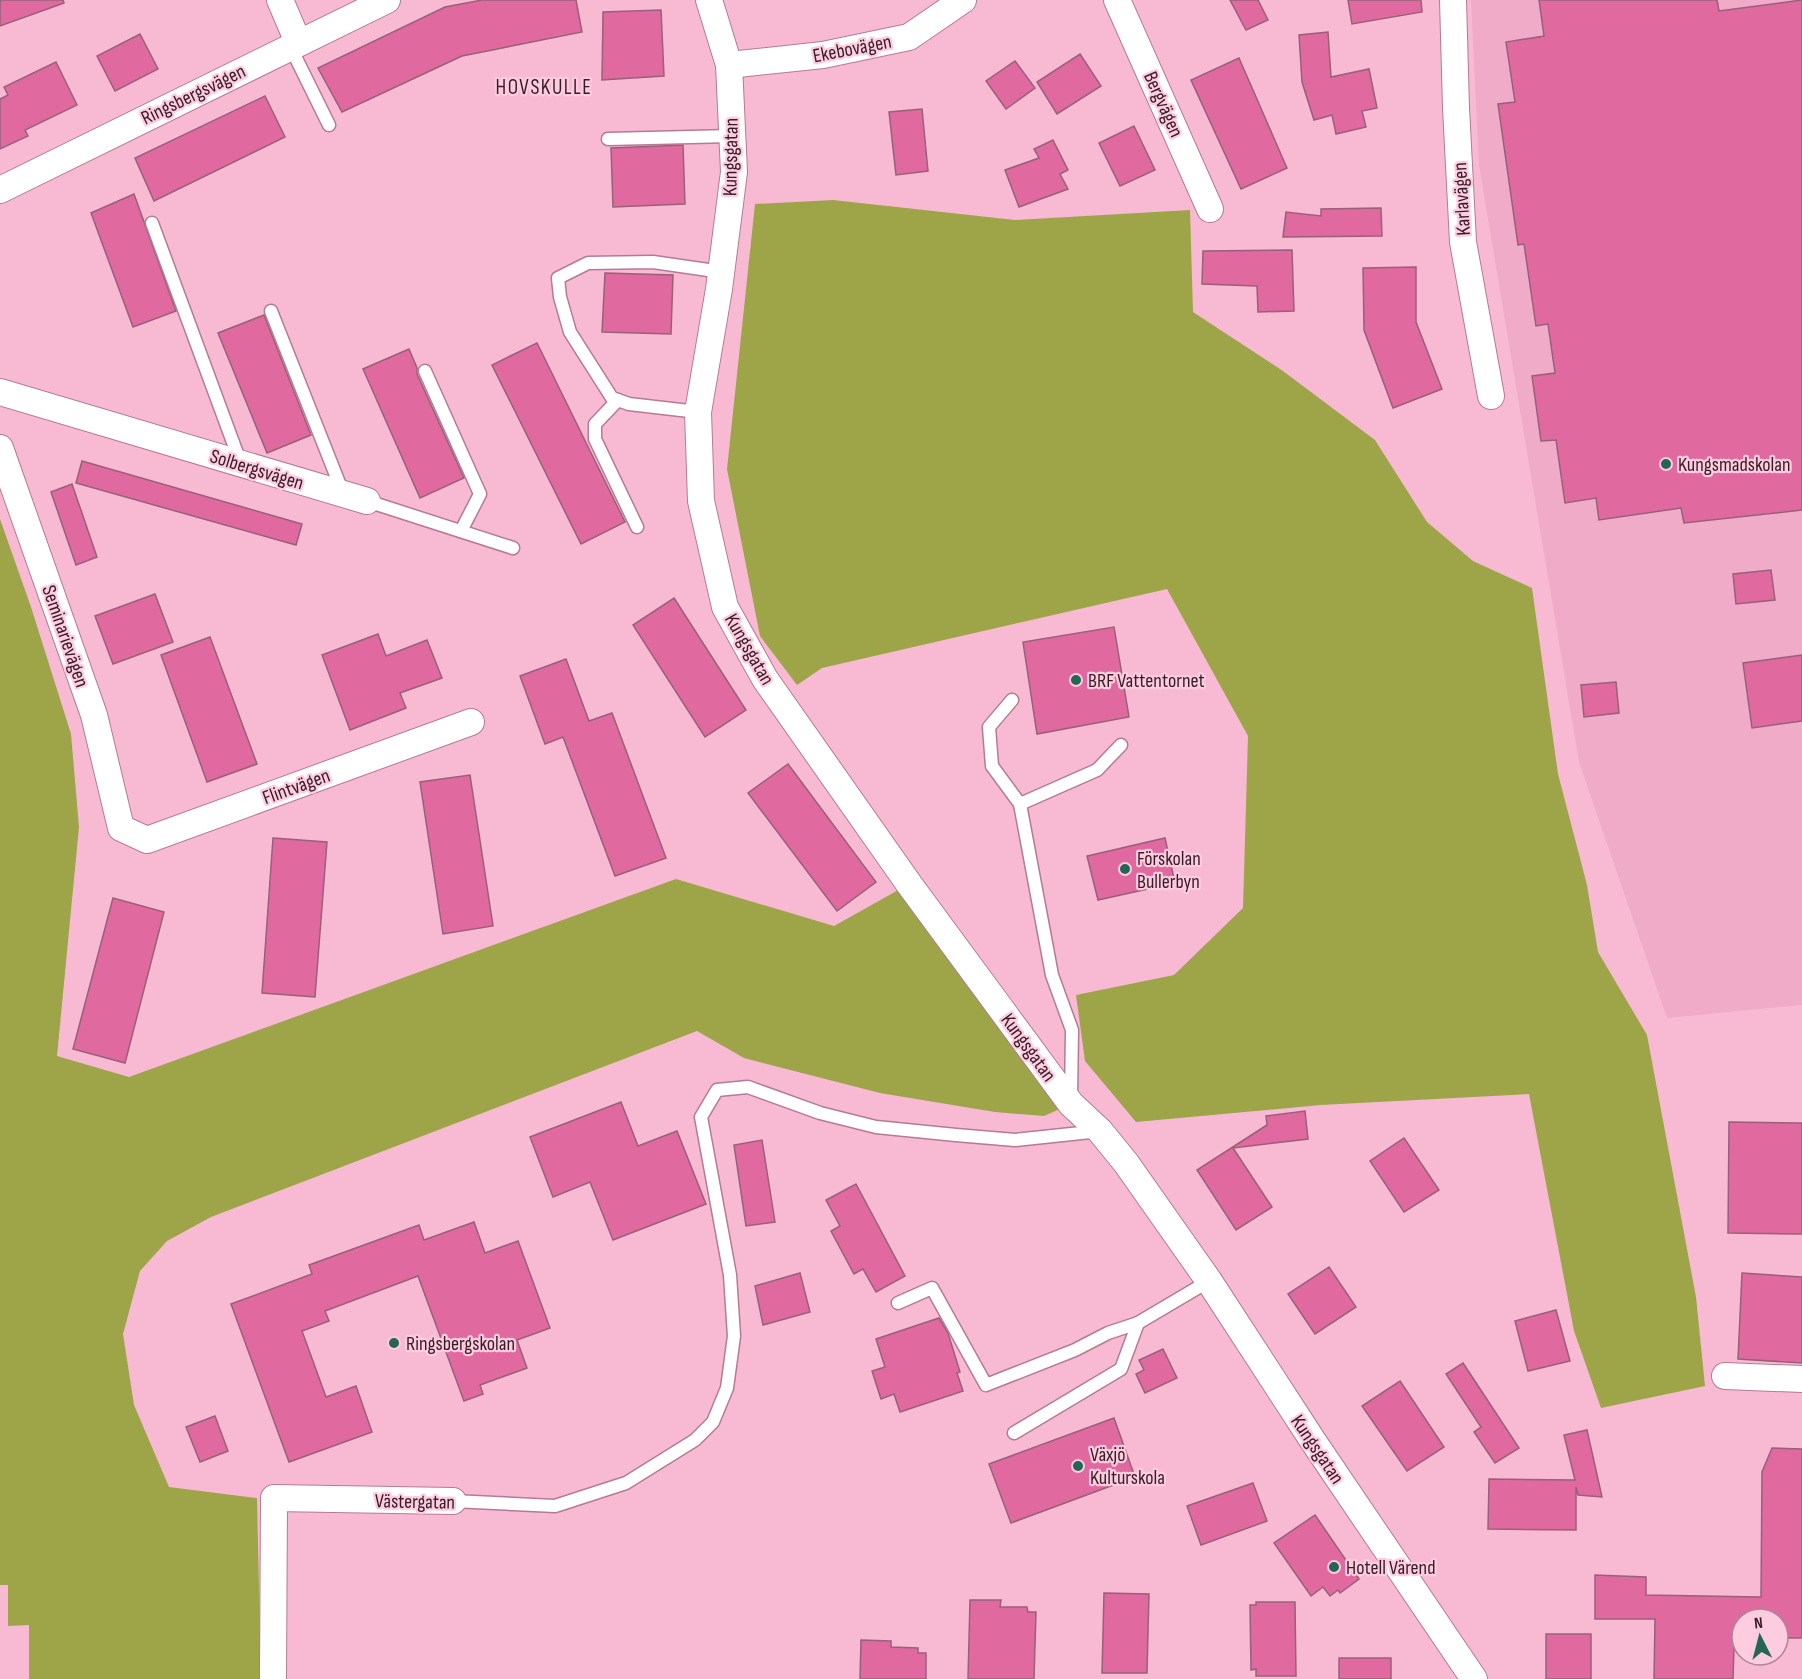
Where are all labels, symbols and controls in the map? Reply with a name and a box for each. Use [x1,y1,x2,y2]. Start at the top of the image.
street label: Ekebovägen [811,30,894,68]
street label: Ringsbergsvägen [137,59,249,130]
street label: Bergvägen [1138,68,1188,141]
district label: HOVSKULLE [496,75,593,100]
street label: Kungsgatan [718,118,744,196]
street label: Karlavägen [1448,162,1476,236]
street label: Solbergsvägen [207,444,307,496]
place label: Kungsmadskolan [1678,453,1791,477]
marker: Kungsmadskolan [1659,457,1673,471]
street label: Seminarievägen [36,582,94,691]
street label: Kungsgatan [719,610,779,689]
place label: BRF Vattentornet [1088,669,1205,693]
marker: BRF Vattentornet [1069,673,1083,687]
street label: Flintvägen [259,764,333,810]
place label: Förskolan Bullerbyn [1137,847,1201,894]
marker: Förskolan Bullerbyn [1118,862,1132,876]
street label: Kungsgatan [995,1009,1061,1086]
place label: Ringsbergskolan [406,1332,515,1356]
marker: Ringsbergskolan [387,1336,401,1350]
street label: Kungsgatan [1285,1410,1349,1489]
place label: Växjö Kulturskola [1090,1443,1165,1490]
marker: Växjö Kulturskola [1071,1459,1085,1473]
street label: Västergatan [375,1489,455,1515]
place label: Hotell Värend [1346,1556,1436,1580]
marker: Hotell Värend [1327,1560,1341,1574]
north arrow [1730,1607,1790,1667]
text: N [1753,1614,1764,1633]

